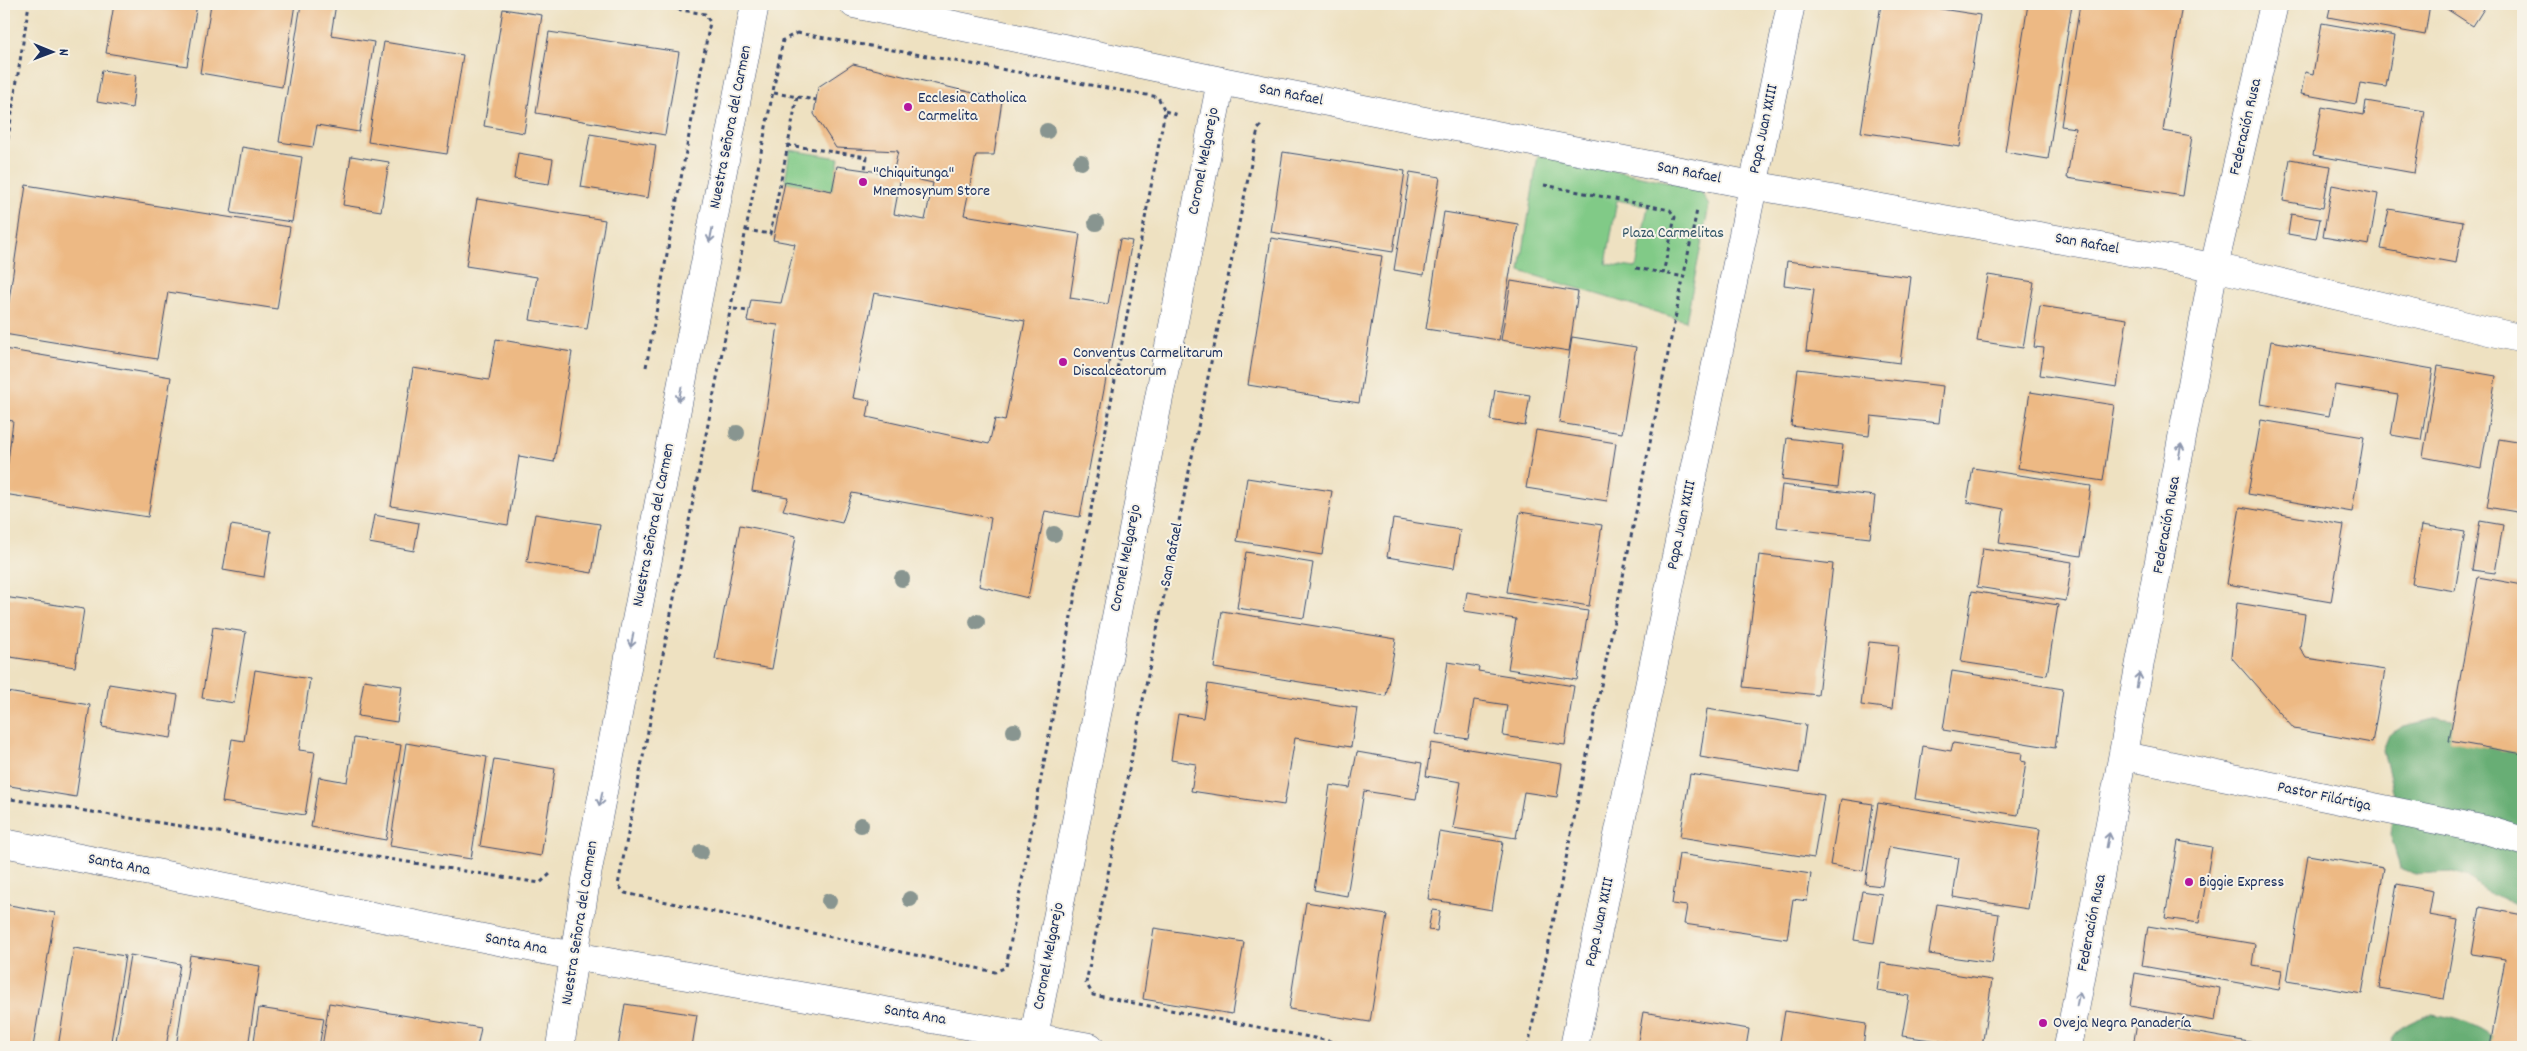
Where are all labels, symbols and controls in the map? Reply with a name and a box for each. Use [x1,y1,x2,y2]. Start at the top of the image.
north arrow [28,28,78,78]
street label: Nuestra Señora del Carmen [704,43,758,211]
text: N [53,49,73,56]
street label: Federación Rusa [2224,76,2268,178]
street label: San Rafael [1257,78,1325,113]
street label: Papa Juan XXIII [1743,82,1785,176]
place label: Ecclesia Catholica Carmelita [918,87,1027,128]
marker: Ecclesia Catholica Carmelita [902,101,914,113]
street label: Coronel Melgarejo [1182,105,1226,217]
street label: San Rafael [1655,156,1723,191]
place label: "Chiquitunga" Mnemosynum Store [873,162,990,203]
marker: "Chiquitunga" Mnemosynum Store [857,176,869,188]
park label: Plaza Carmelitas [1622,222,1724,245]
one-way arrow [705,226,715,242]
street label: San Rafael [2053,227,2121,261]
place label: Conventus Carmelitarum Discalceatorum [1073,342,1223,383]
marker: Conventus Carmelitarum Discalceatorum [1057,356,1069,368]
one-way arrow [674,386,684,402]
street label: Nuestra Señora del Carmen [627,441,681,609]
one-way arrow [2176,444,2186,460]
street label: Federación Rusa [2147,474,2187,576]
street label: Papa Juan XXIII [1661,478,1703,572]
street label: Coronel Melgarejo [1104,502,1148,614]
street label: San Rafael [1155,521,1190,589]
one-way arrow [627,631,636,647]
one-way arrow [2134,673,2144,689]
street label: Pastor Filártiga [2275,776,2373,818]
one-way arrow [596,791,606,807]
one-way arrow [2104,832,2114,848]
street label: Nuestra Señora del Carmen [556,839,604,1007]
street label: Santa Ana [86,848,152,882]
place label: Biggie Express [2199,871,2284,894]
street label: Federación Rusa [2071,872,2113,974]
street label: Papa Juan XXIII [1579,875,1621,969]
marker: Biggie Express [2183,876,2195,888]
street label: Coronel Melgarejo [1027,900,1071,1012]
street label: Santa Ana [483,927,549,961]
one-way arrow [2073,992,2083,1008]
street label: Santa Ana [882,998,948,1032]
place label: Oveja Negra Panadería [2053,1012,2191,1035]
marker: Oveja Negra Panadería [2037,1017,2049,1029]

